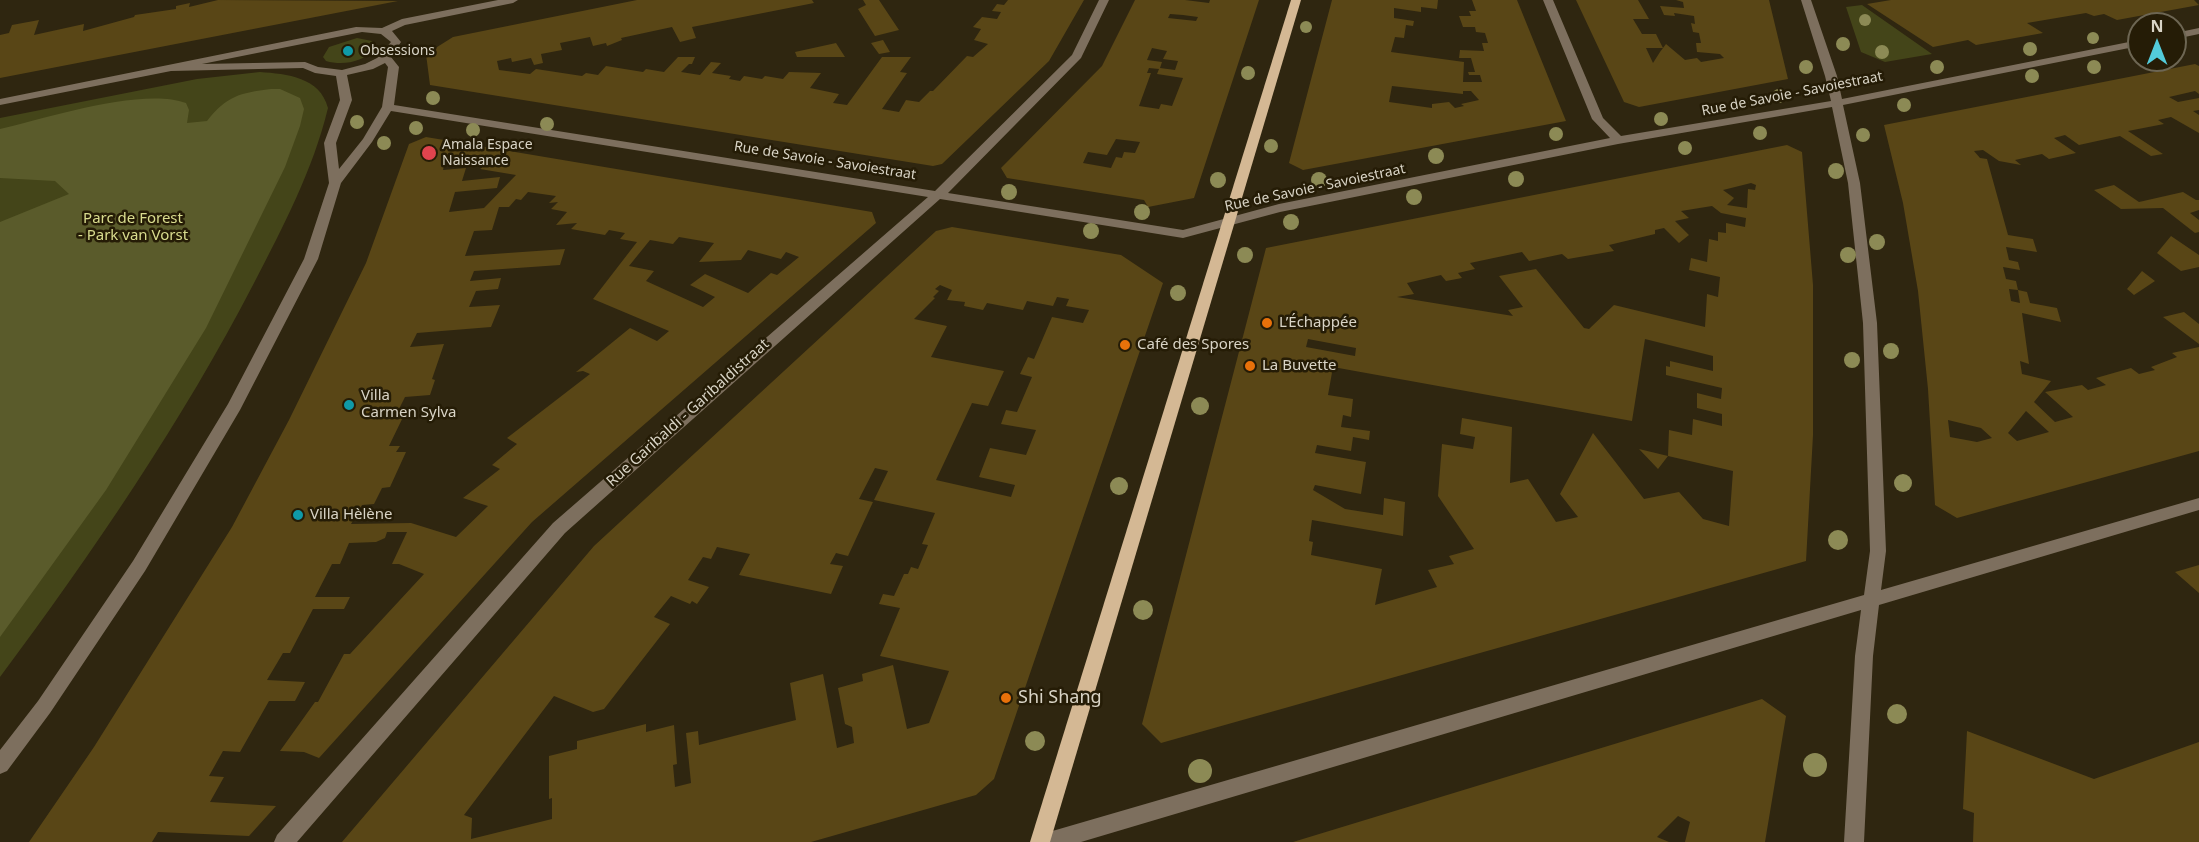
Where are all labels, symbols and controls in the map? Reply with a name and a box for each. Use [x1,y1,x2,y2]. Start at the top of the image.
north arrow [2127,12,2187,72]
text: N [2150,15,2164,37]
place label: Obsessions [360,43,435,59]
marker: Obsessions [341,44,355,58]
street label: Rue de Savoie - Savoiestraat [1700,68,1884,120]
place label: Amala Espace Naissance [442,137,533,170]
street label: Rue de Savoie - Savoiestraat [733,138,917,184]
marker: Amala Espace Naissance [420,144,438,162]
street label: Rue de Savoie - Savoiestraat [1223,161,1407,215]
park label: Parc de Forest - Park van Vorst [78,210,188,245]
place label: L’Échappée [1279,314,1357,332]
marker: L’Échappée [1260,316,1274,330]
street label: Rue Garibaldi - Garibaldistraat [603,335,773,491]
place label: Café des Spores [1137,336,1249,354]
marker: Café des Spores [1118,338,1132,352]
place label: La Buvette [1262,357,1337,375]
marker: La Buvette [1243,359,1257,373]
place label: Villa Carmen Sylva [361,387,457,422]
marker: Villa Carmen Sylva [342,398,356,412]
place label: Villa Hèlène [310,506,393,524]
marker: Villa Hèlène [291,508,305,522]
place label: Shi Shang [1018,687,1102,709]
marker: Shi Shang [999,691,1013,705]

